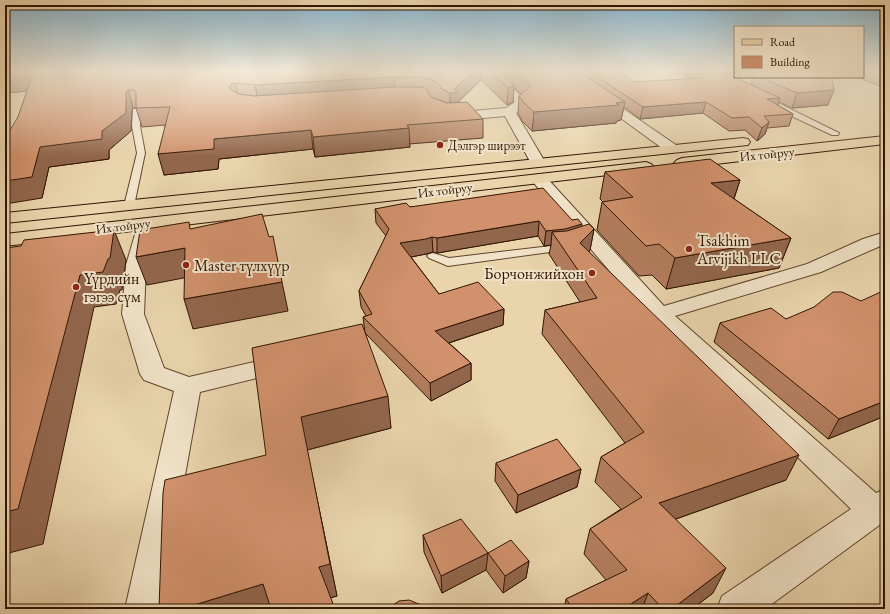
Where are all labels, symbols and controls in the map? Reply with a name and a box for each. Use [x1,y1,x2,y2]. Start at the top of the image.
legend [734,26,864,78]
text: Road [770,34,796,50]
text: Building [770,54,811,70]
place label: Дэлгэр ширээт [448,137,526,154]
marker: Дэлгэр ширээт [435,140,445,150]
street label: Их тойруу [739,143,796,165]
street label: Их тойруу [417,178,474,202]
street label: Их тойруу [95,214,152,238]
place label: Tsakhim Arvijikh LLC [696,230,781,269]
marker: Tsakhim Arvijikh LLC [684,244,694,254]
place label: Master түлхүүр [194,255,290,276]
marker: Master түлхүүр [181,260,191,270]
place label: Борчонжийхон [484,263,584,284]
place label: Үүрдийн гэгээ сүм [84,268,141,307]
marker: Борчонжийхон [587,268,597,278]
marker: Үүрдийн гэгээ сүм [71,282,81,292]

